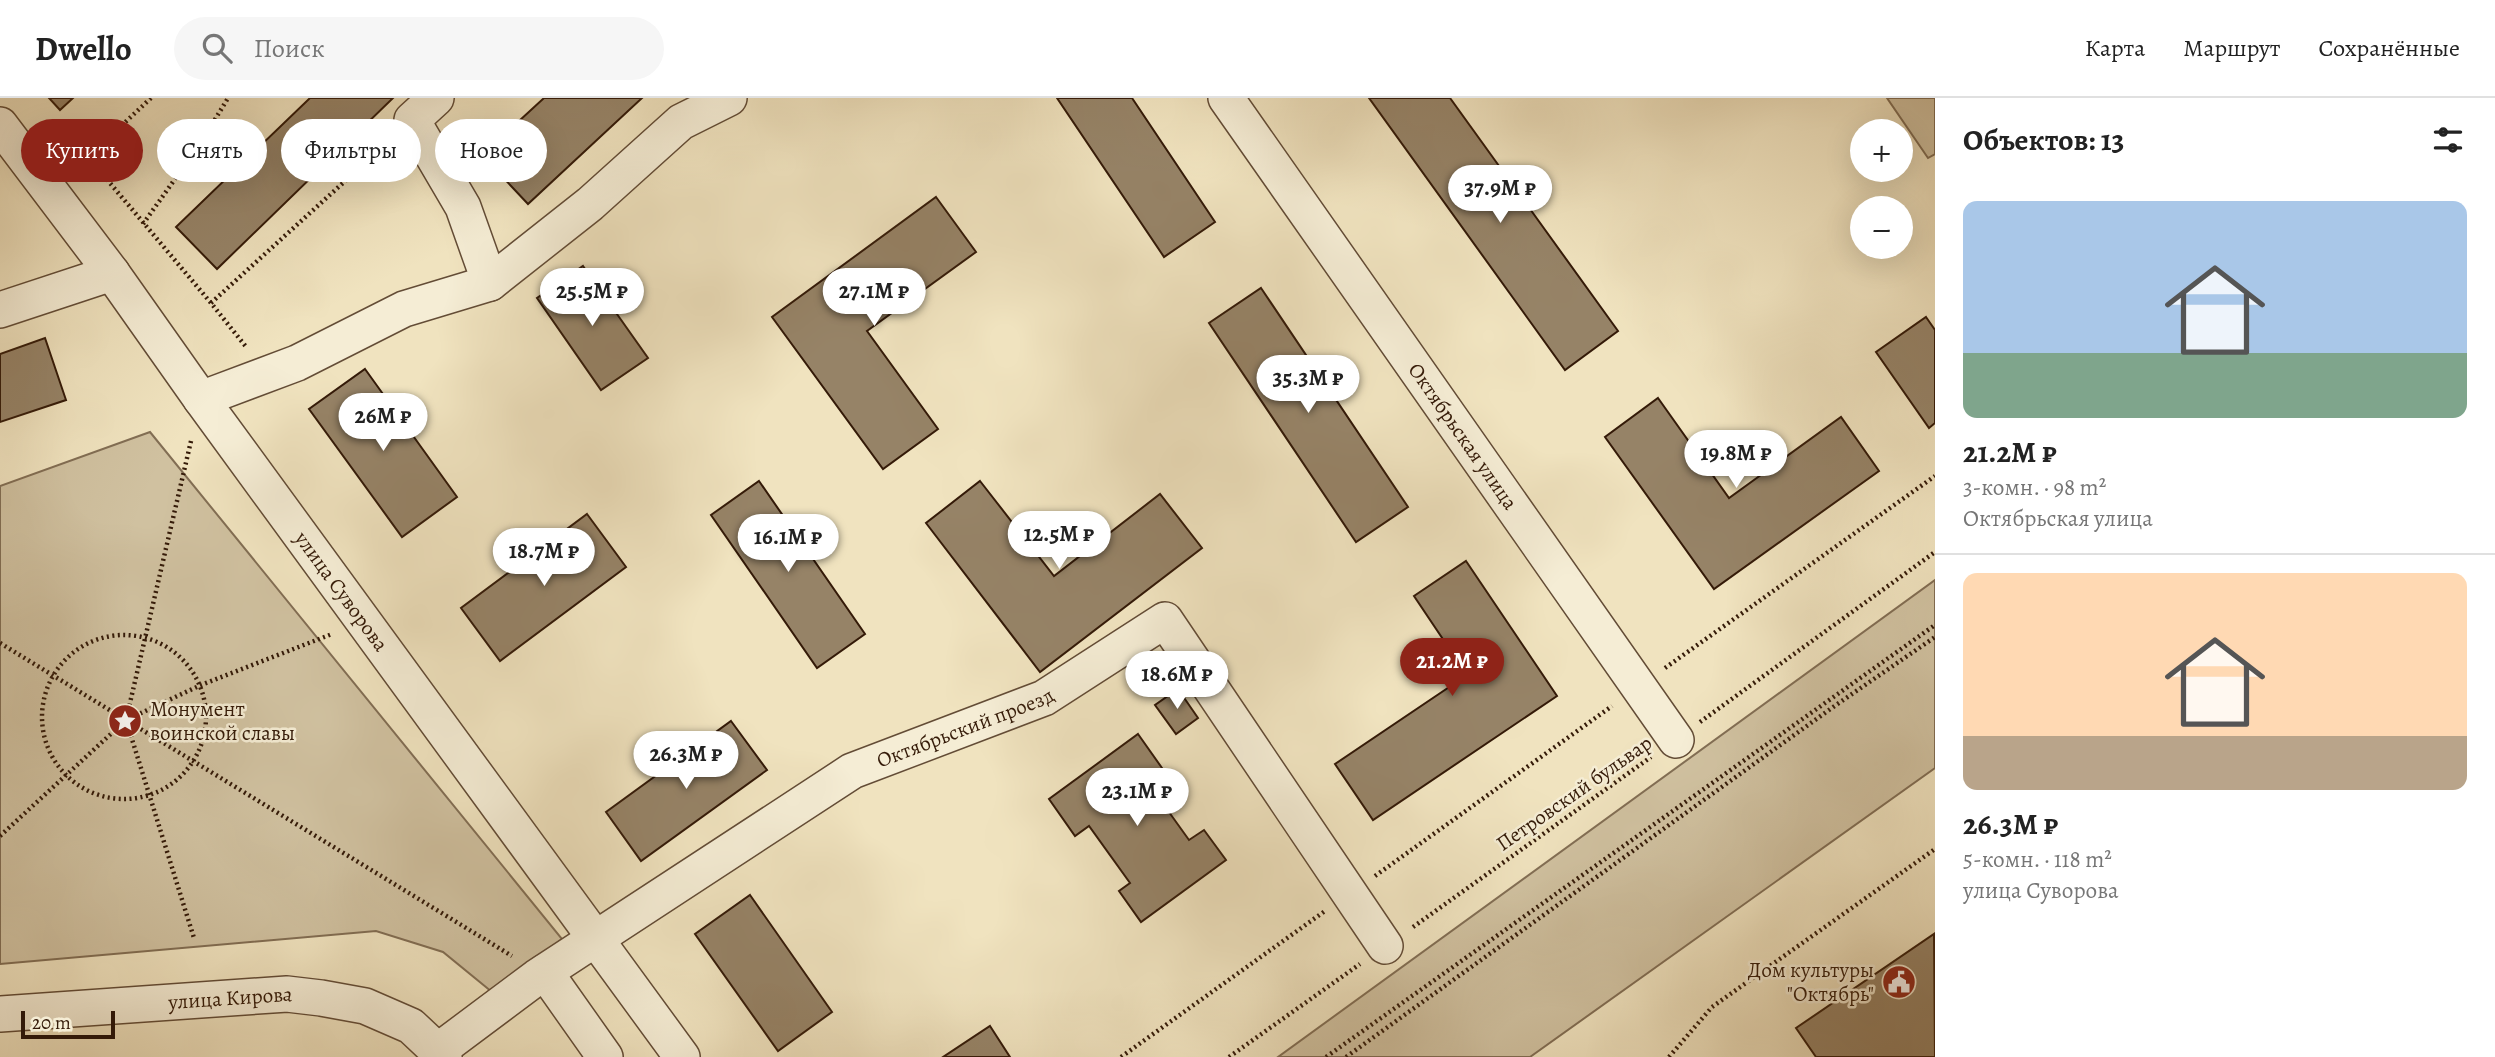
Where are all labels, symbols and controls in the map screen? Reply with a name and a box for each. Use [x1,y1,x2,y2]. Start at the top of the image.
search box [174,17,664,80]
text: Dwello [35,26,132,71]
icon: search [198,29,236,67]
text: Поиск [254,31,325,66]
text: Карта [2085,32,2145,64]
text: Маршрут [2183,32,2281,64]
text: Сохранённые [2319,32,2460,64]
chip: Купить [21,119,143,182]
chip: Снять [157,119,267,182]
chip: Фильтры [281,119,421,182]
chip: Новое [435,119,547,182]
map controls [1850,119,1913,259]
button: + [1850,119,1913,182]
text: Объектов: 13 [1963,120,2124,160]
icon: filters [2429,121,2467,159]
pin: 37.9M ₽ [1435,166,1565,225]
text: 37.9M ₽ [1464,172,1536,203]
button: − [1850,196,1913,259]
icon: home [2152,247,2278,373]
pin: 25.5M ₽ [527,268,657,328]
pin: 27.1M ₽ [809,268,939,328]
text: 25.5M ₽ [556,275,628,306]
text: 27.1M ₽ [839,275,909,306]
pin: 35.3M ₽ [1243,356,1373,415]
street label: Октябрьская улица [1402,357,1524,515]
text: 35.3M ₽ [1273,362,1343,393]
pin: 26M ₽ [334,394,432,453]
text: 26M ₽ [355,400,411,431]
pin: 19.8M ₽ [1671,430,1801,490]
text: 21.2M ₽ [1963,432,2057,472]
text: 19.8M ₽ [1700,437,1772,468]
text: 3-комн. · 98 m² [1963,472,2106,503]
text: Октябрьская улица [1963,503,2153,534]
pin: 12.5M ₽ [994,512,1124,571]
pin: 16.1M ₽ [723,514,853,574]
text: 12.5M ₽ [1024,518,1094,549]
text: 16.1M ₽ [754,521,822,552]
street label: улица Суворова [288,525,395,657]
pin: 18.7M ₽ [479,528,609,588]
text: 18.7M ₽ [509,535,579,566]
icon: home [2152,619,2278,745]
pin: 21.2M ₽ [1387,638,1517,698]
text: 21.2M ₽ [1416,645,1488,676]
pin: 18.6M ₽ [1112,652,1242,711]
text: 18.6M ₽ [1141,658,1213,689]
street label: Октябрьский проезд [873,681,1059,774]
place label: Монумент воинской славы [150,695,295,747]
place icon: Монумент воинской славы [106,702,144,740]
street label: Петровский бульвар [1490,729,1658,857]
pin: 26.3M ₽ [621,732,751,791]
text: 26.3M ₽ [649,738,723,769]
pin: 23.1M ₽ [1072,768,1202,828]
text: 23.1M ₽ [1102,775,1172,806]
text: 26.3M ₽ [1963,804,2058,844]
text: 5-комн. · 118 m² [1963,844,2112,875]
text: улица Суворова [1963,875,2119,906]
place label: Дом культуры "Октябрь" [1748,956,1874,1008]
public building icon: Дом культуры "Октябрь" [1880,963,1918,1001]
street label: улица Кирова [166,980,295,1016]
scale bar [21,1008,116,1040]
text: 20 m [32,1010,71,1036]

